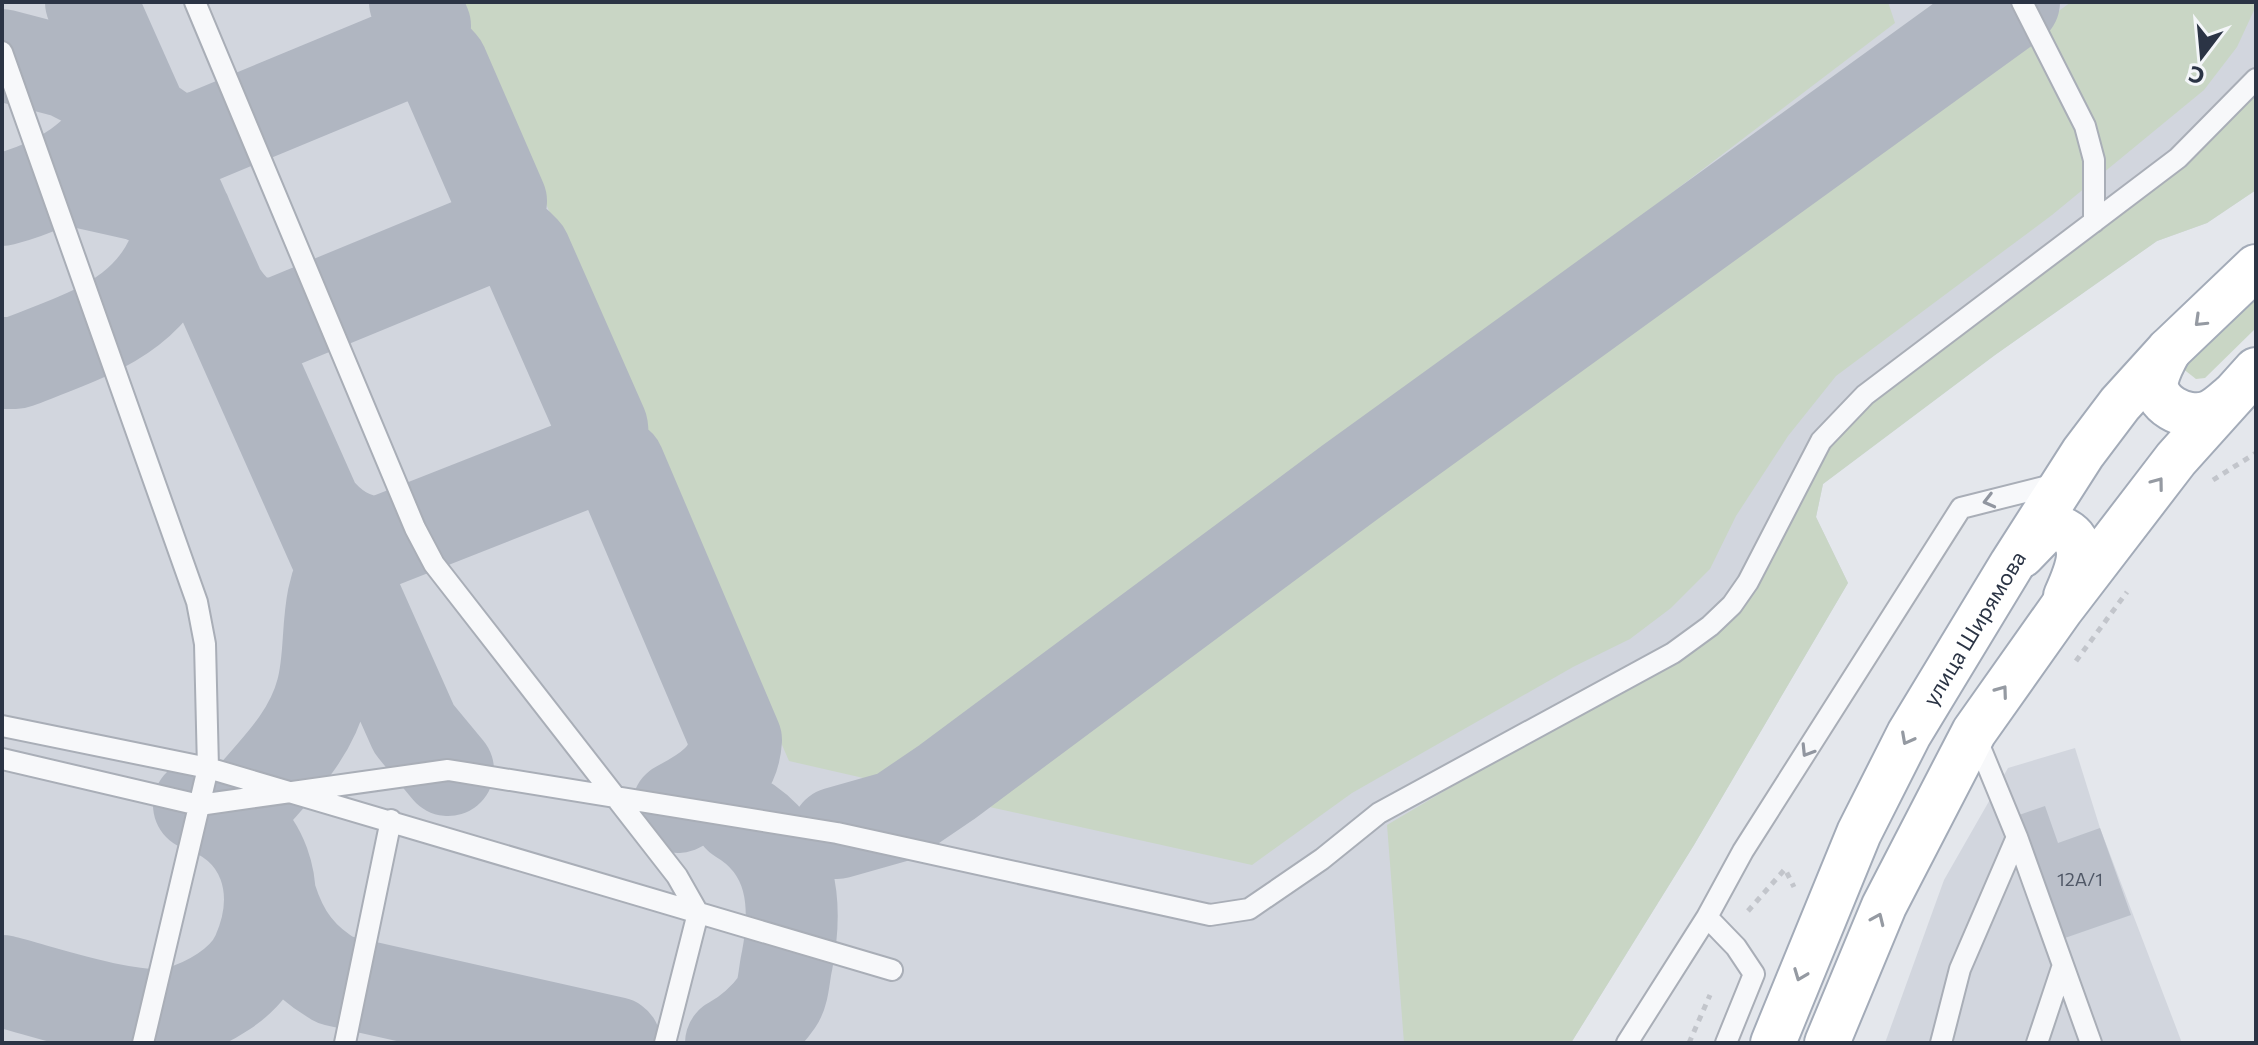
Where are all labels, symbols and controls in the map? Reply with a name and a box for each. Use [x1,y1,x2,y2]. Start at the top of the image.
north arrow [2162,16,2242,96]
text: С [2185,61,2207,91]
one-way arrow [2194,312,2209,326]
one-way arrow [2148,477,2162,492]
one-way arrow [1982,492,1996,509]
street label: улица Ширямова [1916,545,2031,710]
one-way arrow [1992,686,2007,700]
one-way arrow [1901,730,1917,744]
one-way arrow [1801,742,1816,757]
house number: 12А/1 [2057,868,2103,890]
one-way arrow [1869,913,1885,927]
one-way arrow [1793,967,1810,981]

